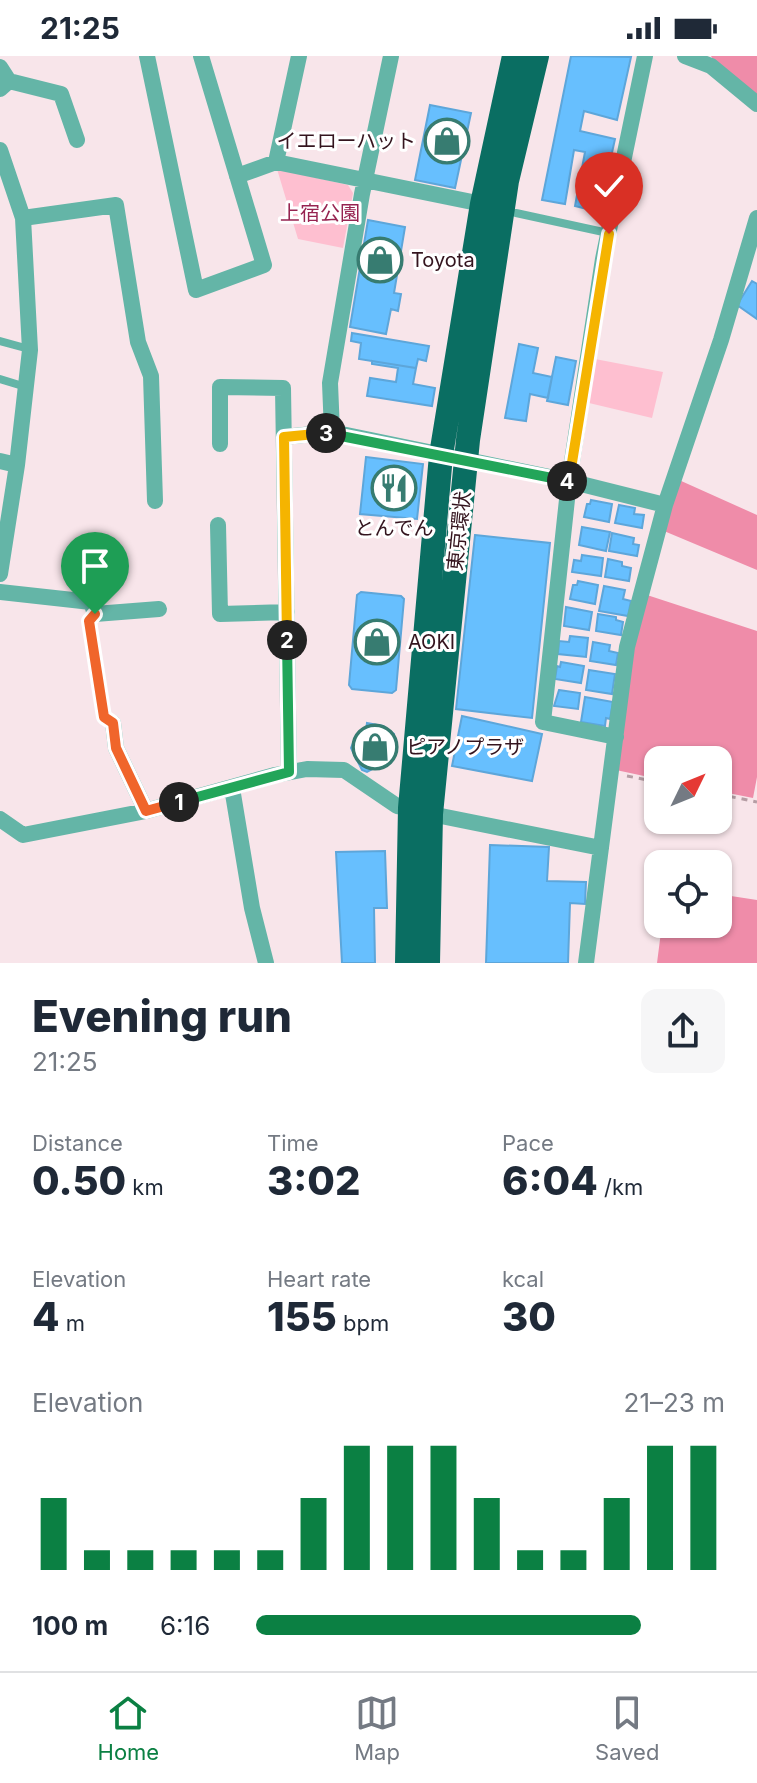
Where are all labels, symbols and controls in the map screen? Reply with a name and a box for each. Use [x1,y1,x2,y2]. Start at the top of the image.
text: 21:25 [40,10,120,46]
shop icon: イエローハット [423,117,471,165]
place label: イエローハット [277,129,416,153]
pin [575,152,643,234]
icon: check [587,164,631,208]
park label: 上宿公園 [280,201,360,225]
shop icon: Toyota [356,236,404,284]
place label: Toyota [411,248,475,272]
pin: 3 [306,413,346,453]
text: 3 [319,420,333,446]
pin: 4 [547,461,587,501]
restaurant icon: とんでん [370,464,418,512]
text: 4 [560,468,574,494]
street label: 東京環状 [443,490,475,572]
place label: とんでん [355,516,434,540]
pin [61,532,129,614]
icon: arrive [73,544,117,588]
shop icon: AOKI [353,618,401,666]
pin: 2 [267,620,307,660]
text: 2 [280,627,294,653]
place label: AOKI [408,630,455,654]
shop icon: ピアノプラザ [351,723,399,771]
place label: ピアノプラザ [406,735,524,759]
north arrow [644,746,732,834]
map controls [644,746,732,938]
pin: 1 [159,782,199,822]
text: 1 [174,789,184,815]
button: locate [644,850,732,938]
text: Evening run [32,989,292,1043]
button: share [641,989,725,1073]
text: 21:25 [32,1046,98,1077]
text: Distance [32,1130,123,1156]
text: Time [267,1130,319,1156]
text: Pace [502,1130,554,1156]
text: 0.50 [32,1156,126,1205]
text: 3:02 [267,1156,361,1205]
text: 6:04 [502,1156,598,1205]
text: km [126,1174,164,1200]
text: /km [598,1174,643,1200]
text: Elevation [32,1266,126,1292]
text: Heart rate [267,1266,371,1292]
text: kcal [502,1266,544,1292]
text: 4 [32,1292,60,1341]
text: 155 [267,1292,337,1341]
text: 30 [502,1292,556,1341]
text: m [60,1310,85,1336]
text: bpm [337,1310,389,1336]
text: Elevation [32,1387,143,1418]
text: 21–23 m [624,1387,725,1418]
text: 100 m [32,1610,108,1641]
text: 6:16 [160,1610,210,1641]
tab: Home [98,1691,159,1765]
tab: Map [354,1691,400,1765]
tab: Saved [595,1691,659,1765]

